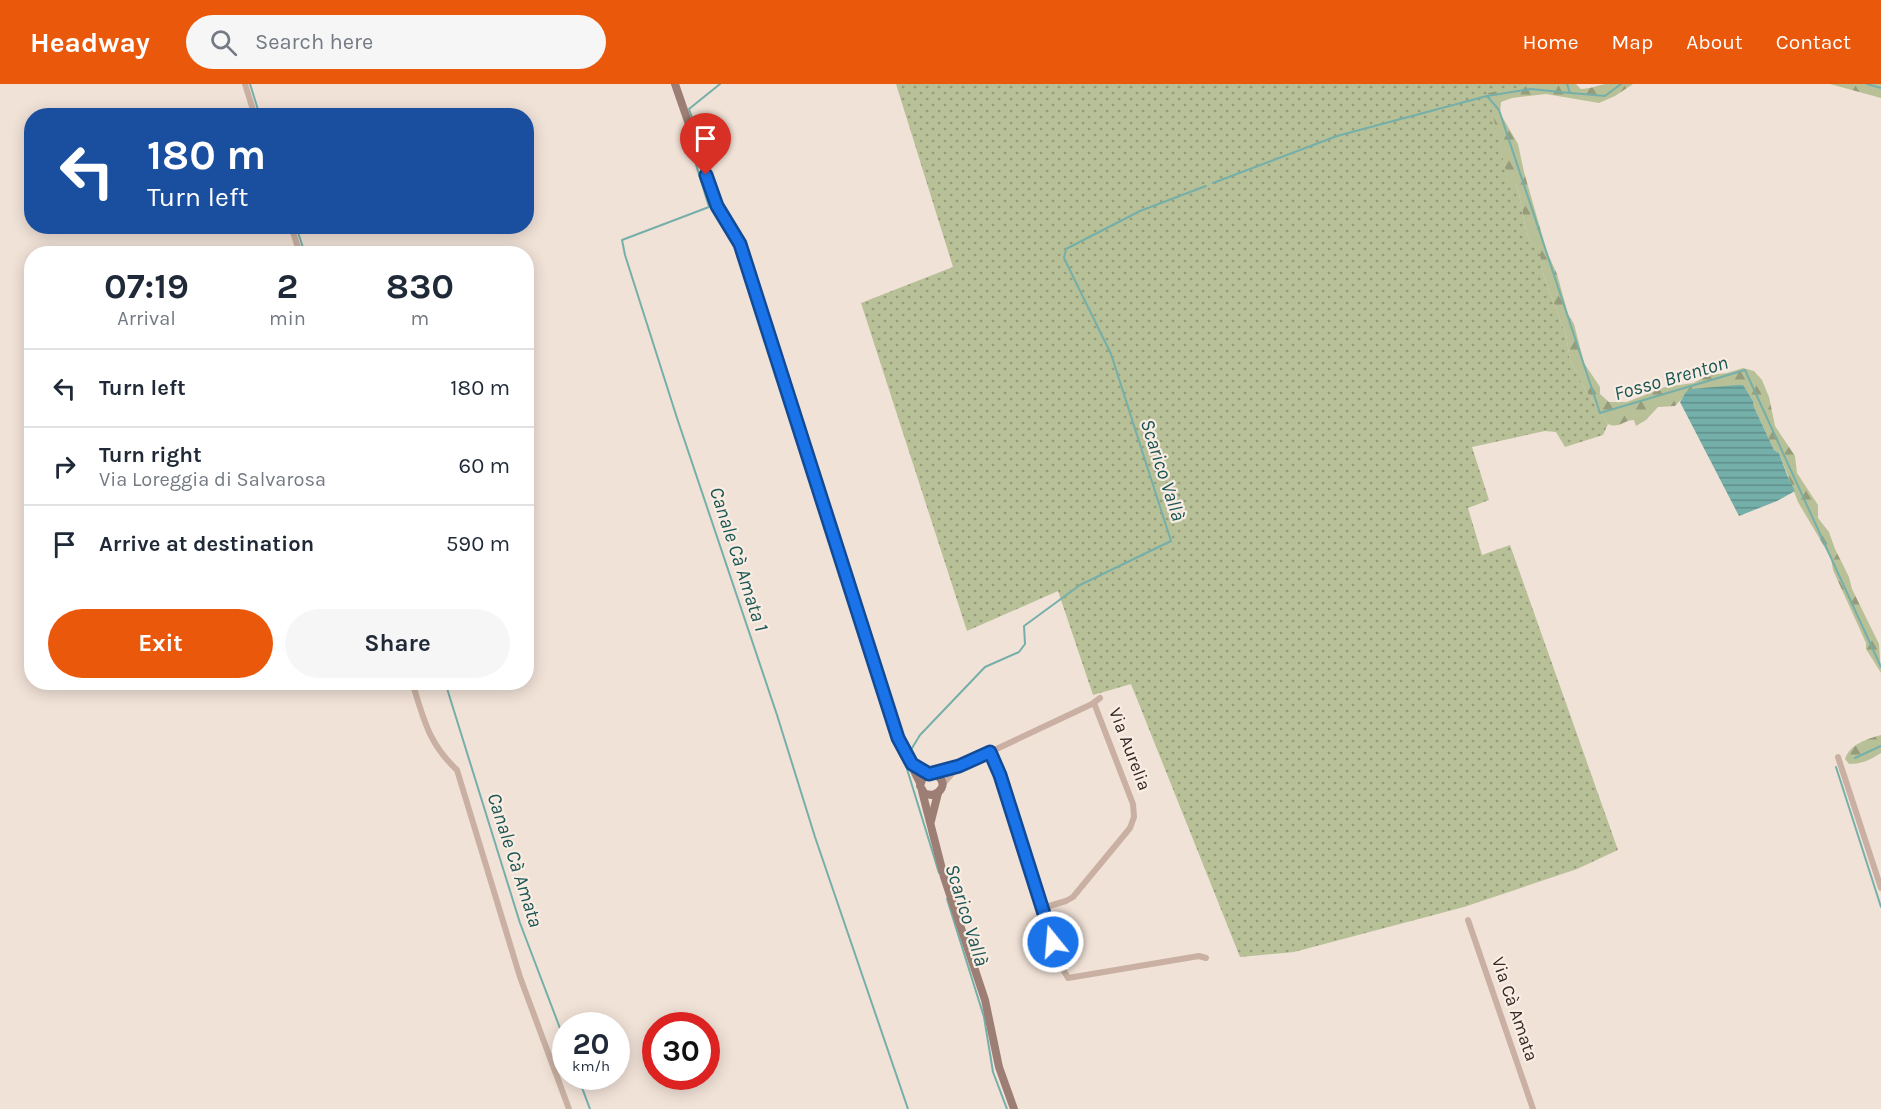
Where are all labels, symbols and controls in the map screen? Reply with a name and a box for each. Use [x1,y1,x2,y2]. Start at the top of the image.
search box [186,15,606,69]
text: Headway [30,26,150,59]
icon: search [207,26,240,59]
text: Search here [255,29,373,55]
text: Home [1523,30,1579,54]
text: Map [1612,30,1653,54]
text: About [1686,30,1743,54]
text: Contact [1776,30,1851,54]
pin [680,113,731,175]
icon: arrive [689,122,722,155]
text: 180 m [147,130,266,180]
icon: left [48,132,126,210]
text: Turn left [147,181,248,213]
text: 07:19 [104,265,189,307]
text: 2 [276,265,298,307]
text: 830 [386,265,454,307]
text: Arrival [117,307,176,330]
text: min [269,307,306,330]
text: m [411,307,429,330]
water label: Fosso Brenton [1611,351,1731,405]
icon: left [48,372,81,405]
text: Turn left [99,375,186,401]
text: 180 m [450,375,510,401]
water label: Scarico Vallà [1136,416,1190,524]
text: Turn right [99,442,202,468]
icon: right [48,450,81,483]
text: 60 m [459,453,510,479]
text: Via Loreggia di Salvarosa [99,468,326,491]
water label: Canale Cà Amata 1 [705,484,773,634]
icon: arrive [48,528,81,561]
text: Arrive at destination [99,531,314,557]
text: 590 m [446,531,510,557]
button: Exit [48,609,273,678]
button: Share [285,609,510,678]
street label: Via Aurelia [1104,704,1156,794]
water label: Canale Cà Amata [482,790,548,930]
water label: Scarico Vallà [941,861,993,969]
position arrow [1021,910,1085,974]
street label: Via Cà Amata [1487,954,1543,1064]
speed limit sign: 30 [642,1012,720,1090]
text: 20 [572,1026,610,1062]
text: km/h [572,1057,610,1075]

